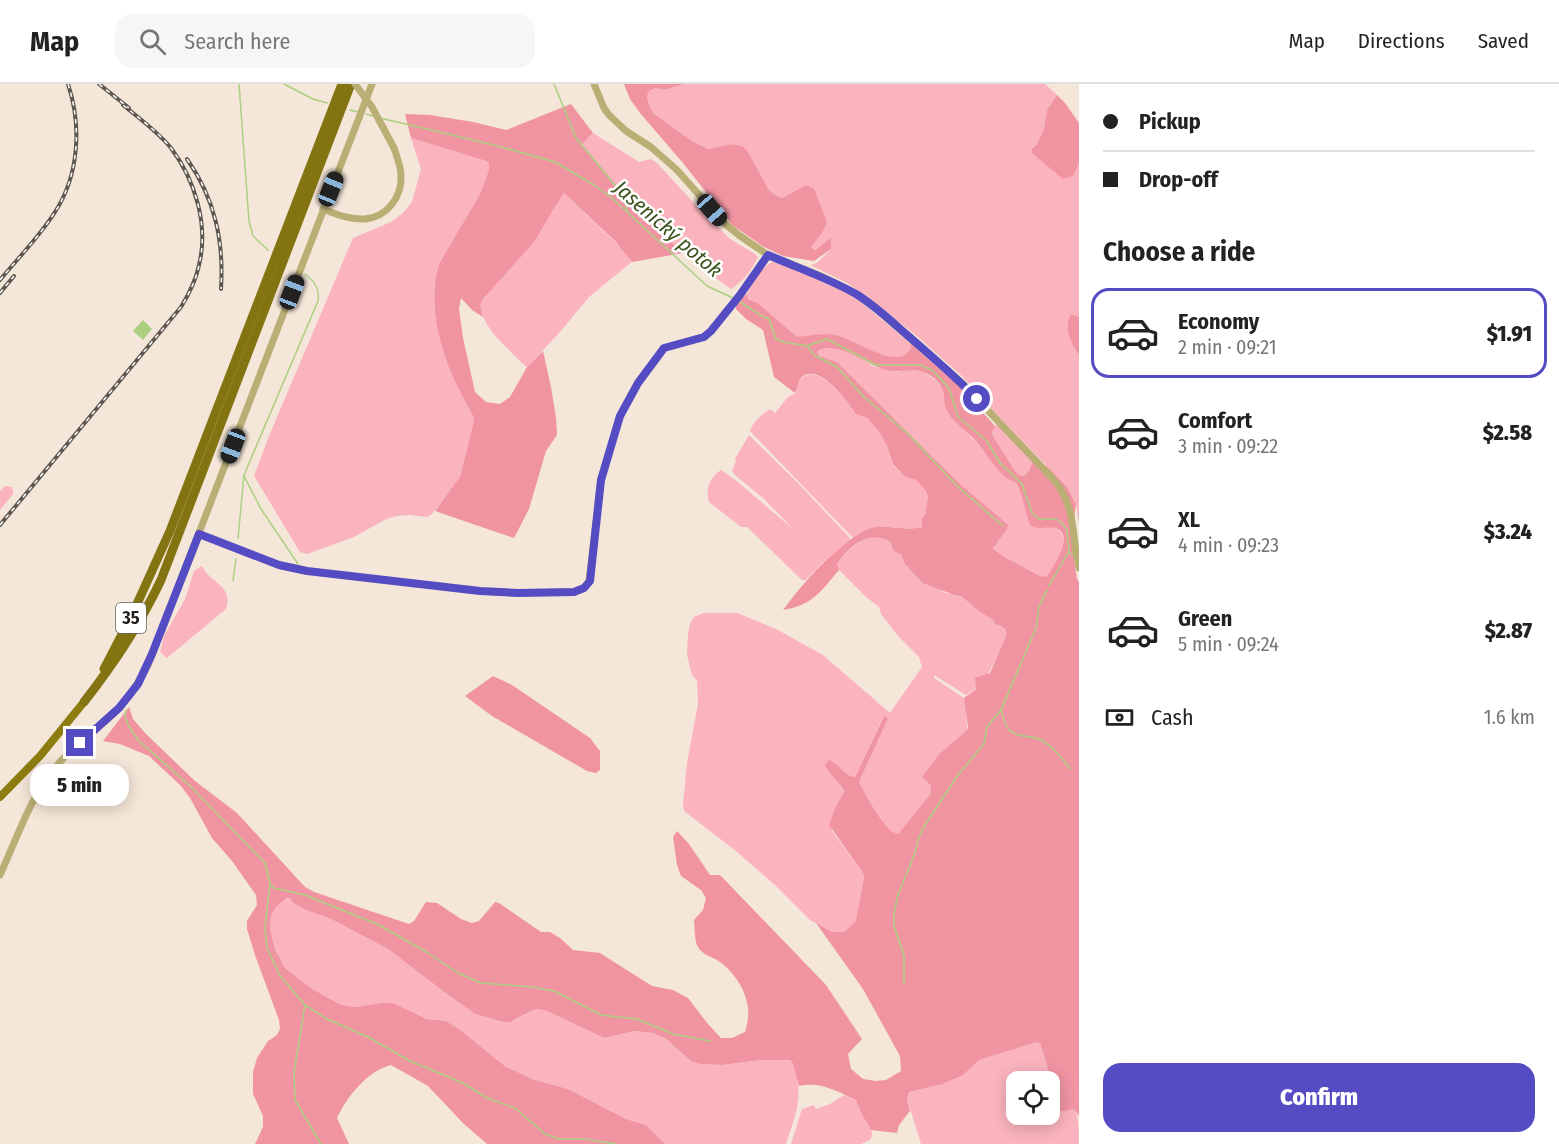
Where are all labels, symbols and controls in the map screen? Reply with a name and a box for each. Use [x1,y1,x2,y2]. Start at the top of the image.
search box [115,14,535,68]
text: Map [30,25,79,58]
icon: search [136,25,169,58]
text: Search here [184,28,290,55]
text: Map [1288,28,1325,54]
text: Directions [1358,28,1445,54]
text: Saved [1478,28,1529,54]
text: Pickup [1139,108,1201,135]
text: Drop-off [1139,166,1218,193]
car [316,169,346,209]
water label: Jasenický potok [608,174,728,283]
car [693,191,731,229]
text: Choose a ride [1103,236,1255,268]
car [277,272,307,312]
icon: car [1106,306,1160,360]
text: Economy [1178,308,1259,335]
text: $1.91 [1487,320,1532,347]
text: 2 min · 09:21 [1178,335,1277,359]
route start [963,385,990,412]
icon: car [1106,405,1160,459]
text: Comfort [1178,407,1252,434]
text: $2.58 [1483,419,1532,446]
car [218,426,248,466]
text: 3 min · 09:22 [1178,434,1278,458]
icon: car [1106,504,1160,558]
text: XL [1178,506,1200,533]
text: $3.24 [1484,518,1532,545]
text: 4 min · 09:23 [1178,533,1279,557]
road number: 35 [116,603,146,633]
icon: car [1106,603,1160,657]
text: Green [1178,605,1232,632]
text: $2.87 [1485,617,1532,644]
text: 5 min · 09:24 [1178,632,1279,656]
icon: cash [1103,701,1136,734]
text: Cash [1151,704,1194,731]
text: 1.6 km [1484,705,1535,729]
route end [66,729,93,756]
callout: 5 min [31,764,130,806]
text: 5 min [57,773,102,797]
button: Confirm [1103,1063,1535,1132]
map controls [1006,1071,1060,1125]
button: locate [1006,1071,1060,1125]

